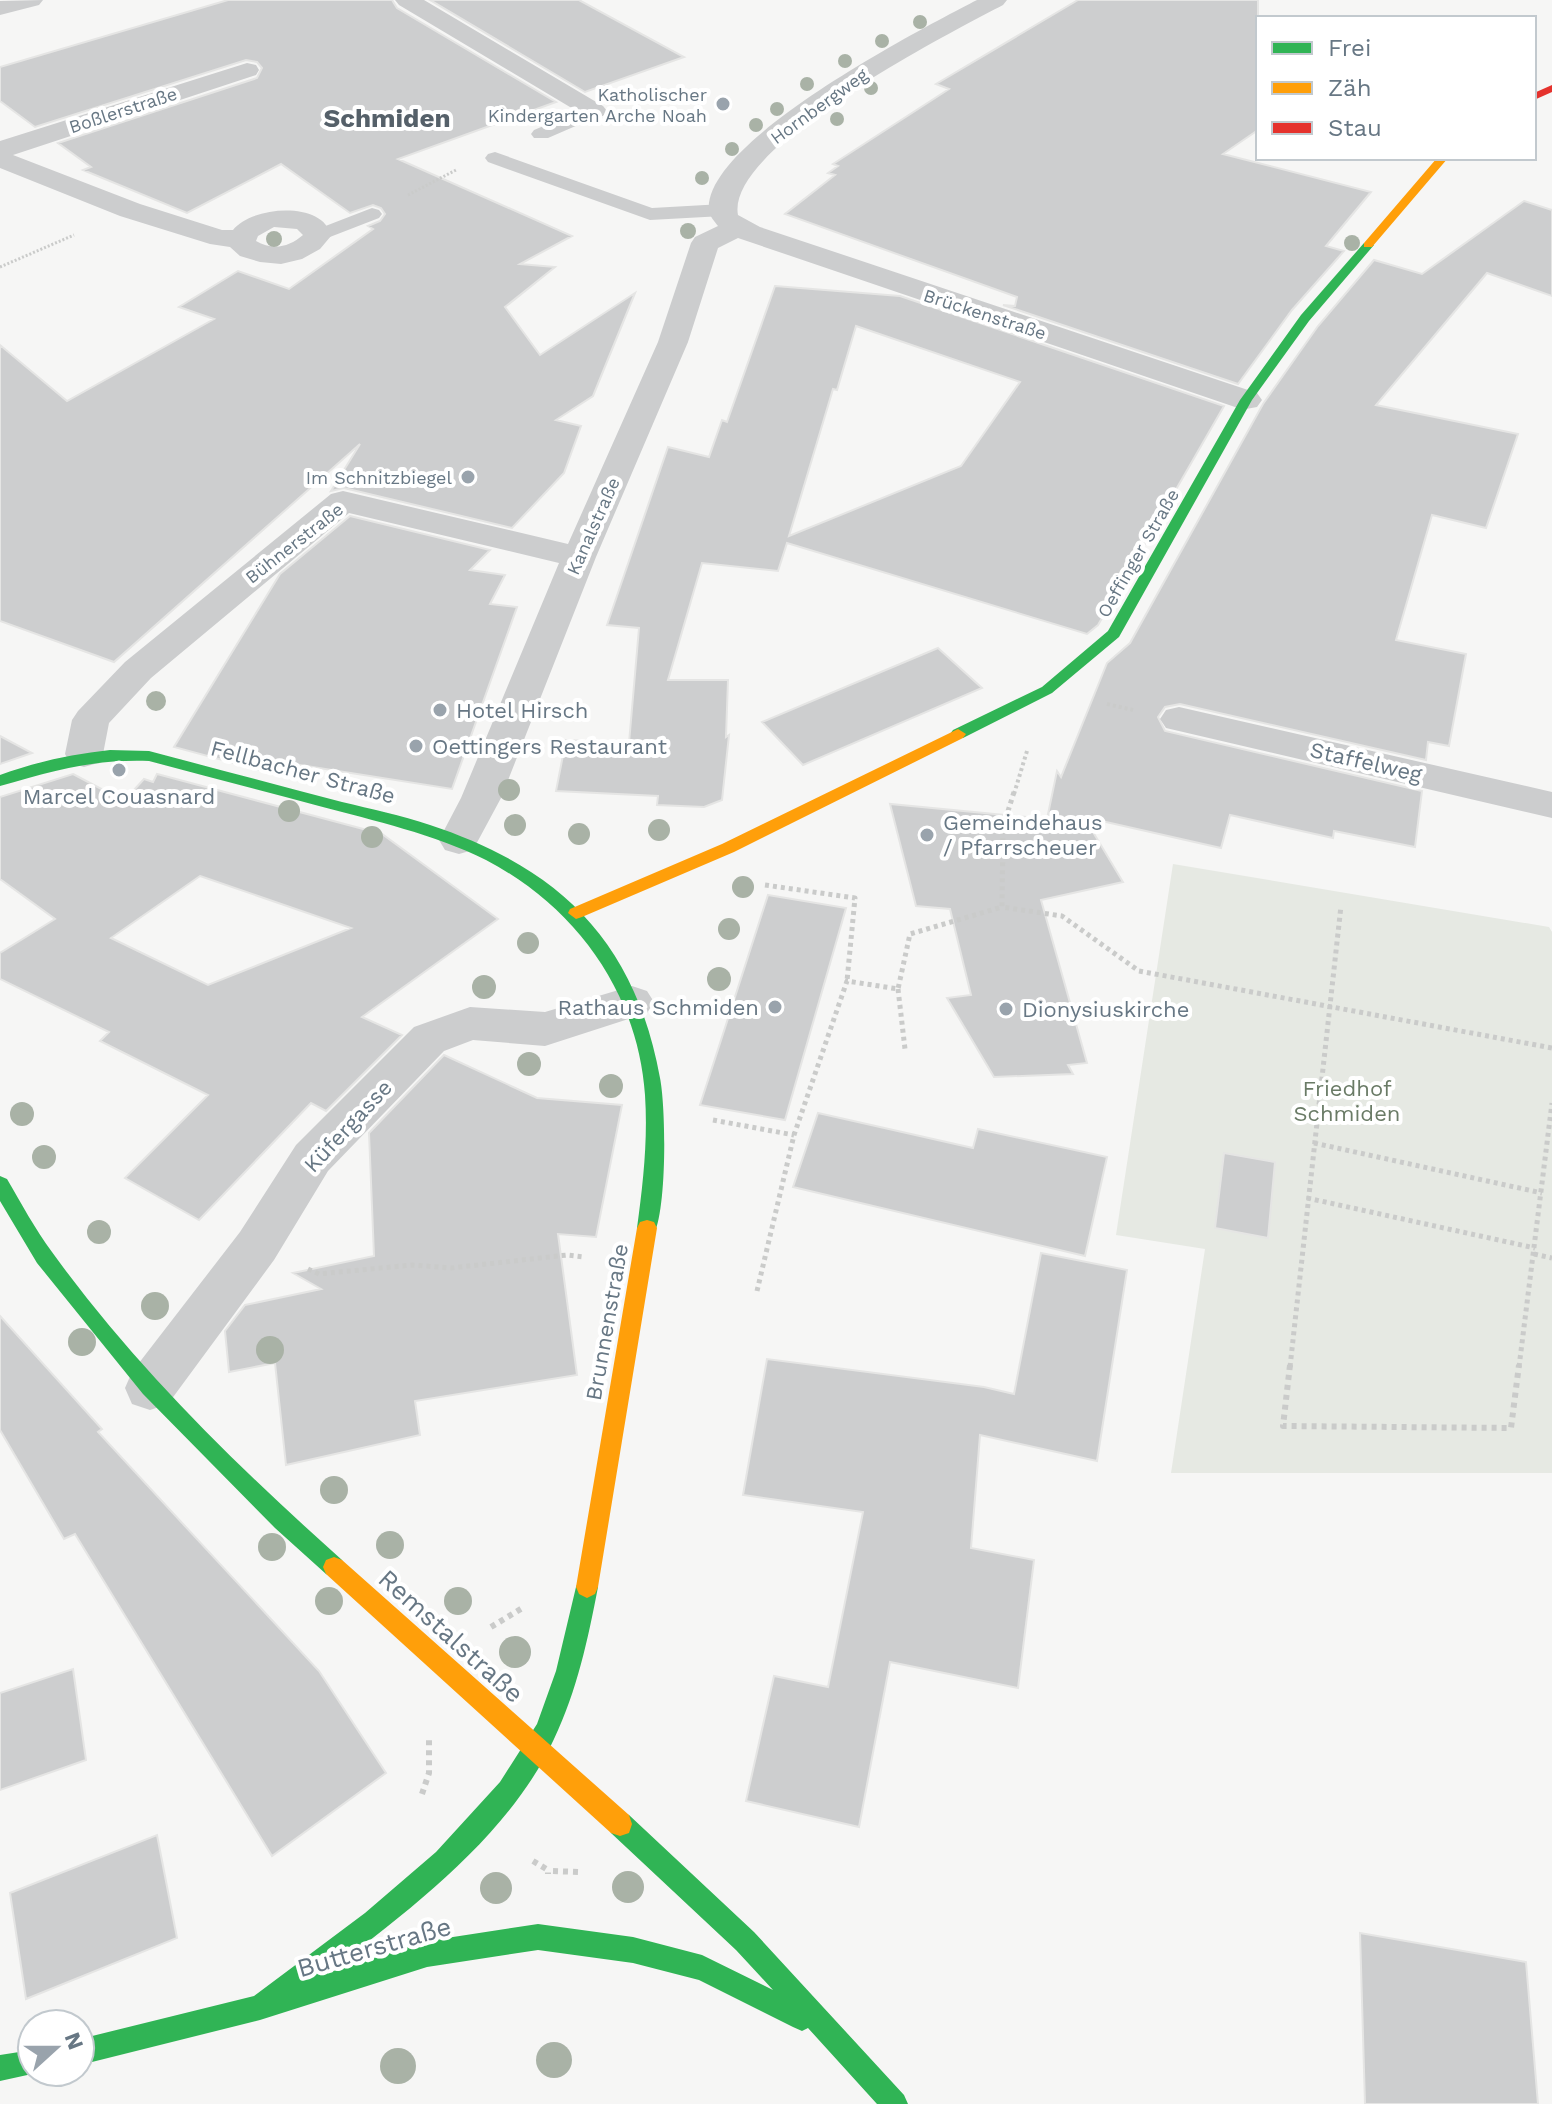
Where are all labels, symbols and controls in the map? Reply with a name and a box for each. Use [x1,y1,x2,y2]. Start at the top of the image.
legend [1256,16,1536,160]
text: Frei [1328,34,1371,62]
street label: Hornbergweg [766,63,872,148]
text: Zäh [1328,74,1372,102]
street label: Boßlerstraße [66,83,180,137]
place label: Katholischer Kindergarten Arche Noah [488,84,707,126]
marker: Katholischer Kindergarten Arche Noah [714,95,732,113]
district label: Schmiden [323,103,451,133]
text: Stau [1328,114,1382,142]
street label: Brückenstraße [921,284,1049,344]
place label: Im Schnitzbiegel [306,467,452,488]
marker: Im Schnitzbiegel [459,468,477,486]
street label: Kanalstraße [562,474,624,578]
street label: Oeffinger Straße [1093,485,1183,621]
street label: Bühnerstraße [241,498,347,588]
place label: Hotel Hirsch [456,698,588,723]
marker: Hotel Hirsch [431,701,449,719]
place label: Oettingers Restaurant [432,734,667,759]
street label: Fellbacher Straße [208,735,398,809]
marker: Oettingers Restaurant [407,737,425,755]
street label: Staffelweg [1308,737,1425,787]
marker: Marcel Couasnard [110,761,128,779]
place label: Marcel Couasnard [23,784,215,809]
place label: Gemeindehaus / Pfarrscheuer [943,810,1102,860]
marker: Gemeindehaus / Pfarrscheuer [918,826,936,844]
place label: Rathaus Schmiden [557,995,759,1020]
place label: Dionysiuskirche [1022,997,1189,1022]
marker: Rathaus Schmiden [766,998,784,1016]
marker: Dionysiuskirche [997,1000,1015,1018]
street label: Küfergasse [299,1075,397,1177]
park label: Friedhof Schmiden [1294,1076,1400,1126]
street label: Brunnenstraße [581,1242,633,1402]
street label: Remstalstraße [372,1563,530,1709]
street label: Butterstraße [294,1911,454,1983]
north arrow [16,2008,96,2088]
text: N [60,2029,89,2053]

